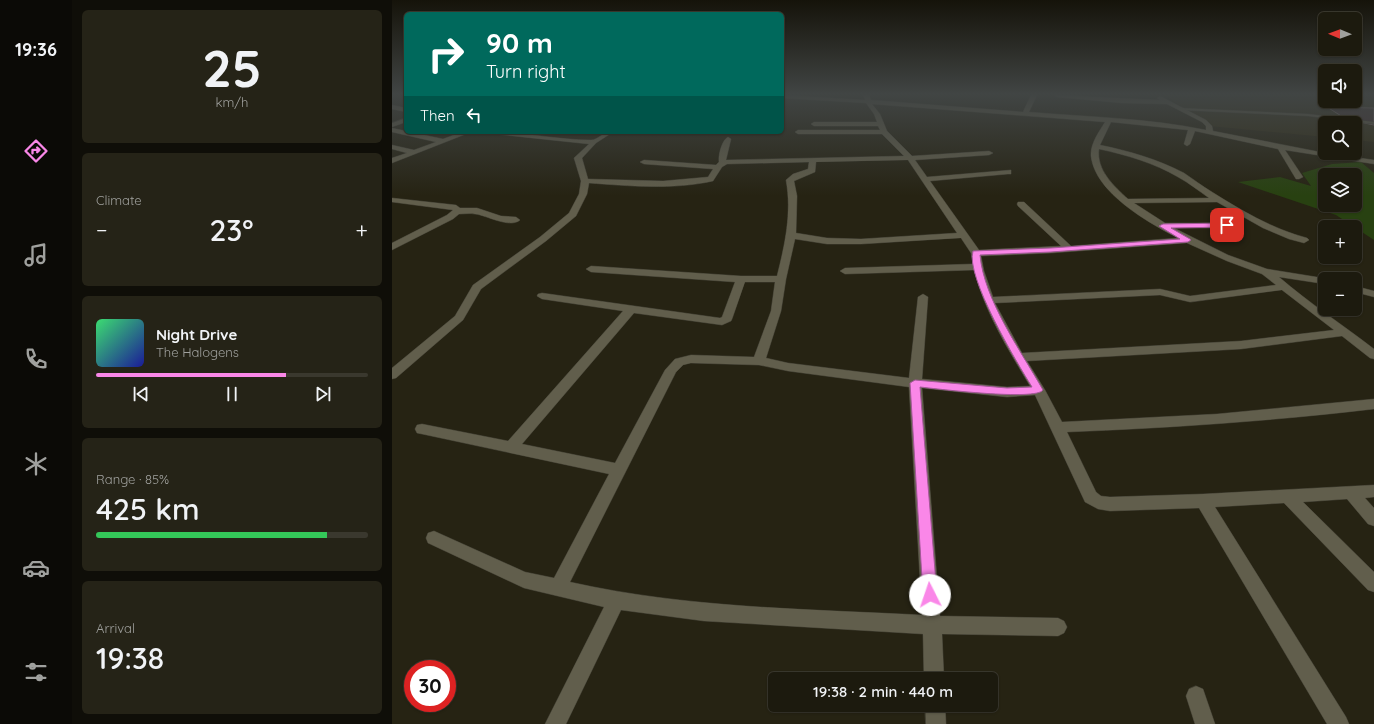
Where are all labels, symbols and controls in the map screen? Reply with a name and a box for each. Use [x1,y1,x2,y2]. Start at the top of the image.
north arrow [1318,12,1362,56]
map controls [1318,12,1362,316]
text: 90 m [486,25,553,60]
icon: right [420,28,472,80]
text: 25 [202,35,262,100]
text: 19:36 [15,38,57,61]
text: Turn right [486,60,566,83]
button: sound [1318,64,1362,108]
text: km/h [216,94,248,110]
icon: left [463,104,485,126]
text: Then [420,106,455,125]
button: search [1318,116,1362,160]
icon: directions [22,137,50,165]
button: layers [1318,168,1362,212]
text: Climate [96,192,142,208]
pin [1210,208,1244,242]
text: 23° [209,211,254,249]
icon: arrive [1216,214,1238,236]
text: − [96,216,107,244]
text: + [356,216,368,244]
button: + [1318,220,1362,264]
icon: music [22,241,50,269]
button: − [1318,272,1362,316]
text: Night Drive [156,325,237,344]
text: The Halogens [156,344,239,360]
icon: phone [22,345,50,373]
icon: previous [130,383,152,405]
icon: pause [221,383,243,405]
icon: next [312,383,334,405]
icon: climate [22,450,50,478]
text: Range · 85% [96,471,169,487]
text: 425 km [96,490,200,528]
icon: car [22,554,50,582]
position arrow [909,574,951,616]
text: Arrival [96,620,135,636]
text: 19:38 [96,639,164,677]
icon: filters [22,658,50,686]
speed limit sign: 30 [404,660,456,712]
text: 19:38 · 2 min · 440 m [813,682,953,701]

